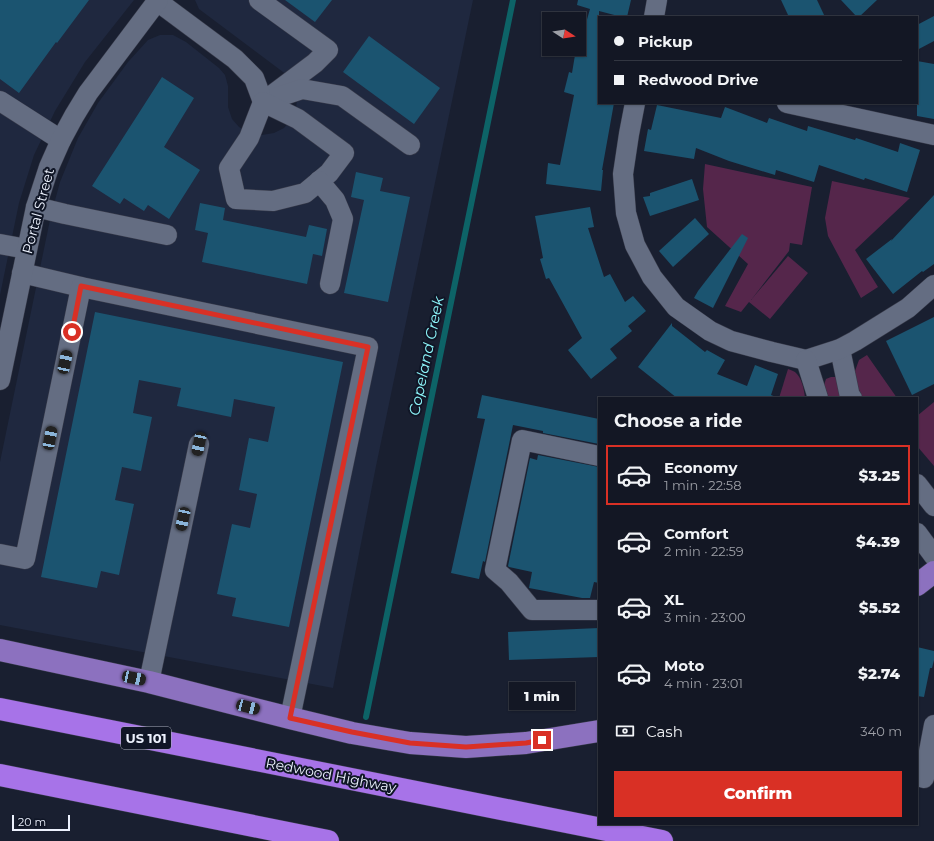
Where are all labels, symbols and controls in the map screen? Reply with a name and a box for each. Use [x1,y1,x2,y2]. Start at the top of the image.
north arrow [542,12,586,56]
map controls [542,12,586,56]
text: Pickup [638,32,693,51]
text: Redwood Drive [638,70,759,89]
street label: Portal Street [18,166,58,256]
water label: Copeland Creek [404,294,448,417]
route start [63,323,81,341]
car [57,349,73,375]
text: Choose a ride [614,410,742,432]
car [42,425,58,451]
car [191,431,207,457]
icon: car [616,457,652,493]
text: Economy [664,458,737,477]
text: $3.25 [859,466,900,485]
text: 1 min · 22:58 [664,477,741,493]
car [175,506,191,532]
icon: car [616,523,652,559]
text: Comfort [664,524,729,543]
text: $4.39 [856,532,900,551]
text: 2 min · 22:59 [664,543,744,559]
icon: car [616,589,652,625]
text: XL [664,590,683,609]
text: $5.52 [859,598,900,617]
text: 3 min · 23:00 [664,609,746,625]
icon: car [616,655,652,691]
text: Moto [664,656,704,675]
text: $2.74 [858,664,900,683]
car [121,670,147,686]
text: 4 min · 23:01 [664,675,743,691]
callout: 1 min [509,682,575,710]
text: 1 min [524,688,560,704]
car [235,698,261,716]
icon: cash [614,720,636,742]
text: Cash [646,722,683,741]
text: 340 m [860,723,902,739]
road number: US 101 [121,727,171,749]
route end [533,731,551,749]
street label: Redwood Highway [264,754,398,797]
button: Confirm [614,771,902,817]
scale bar [12,813,70,832]
text: 20 m [18,815,46,829]

